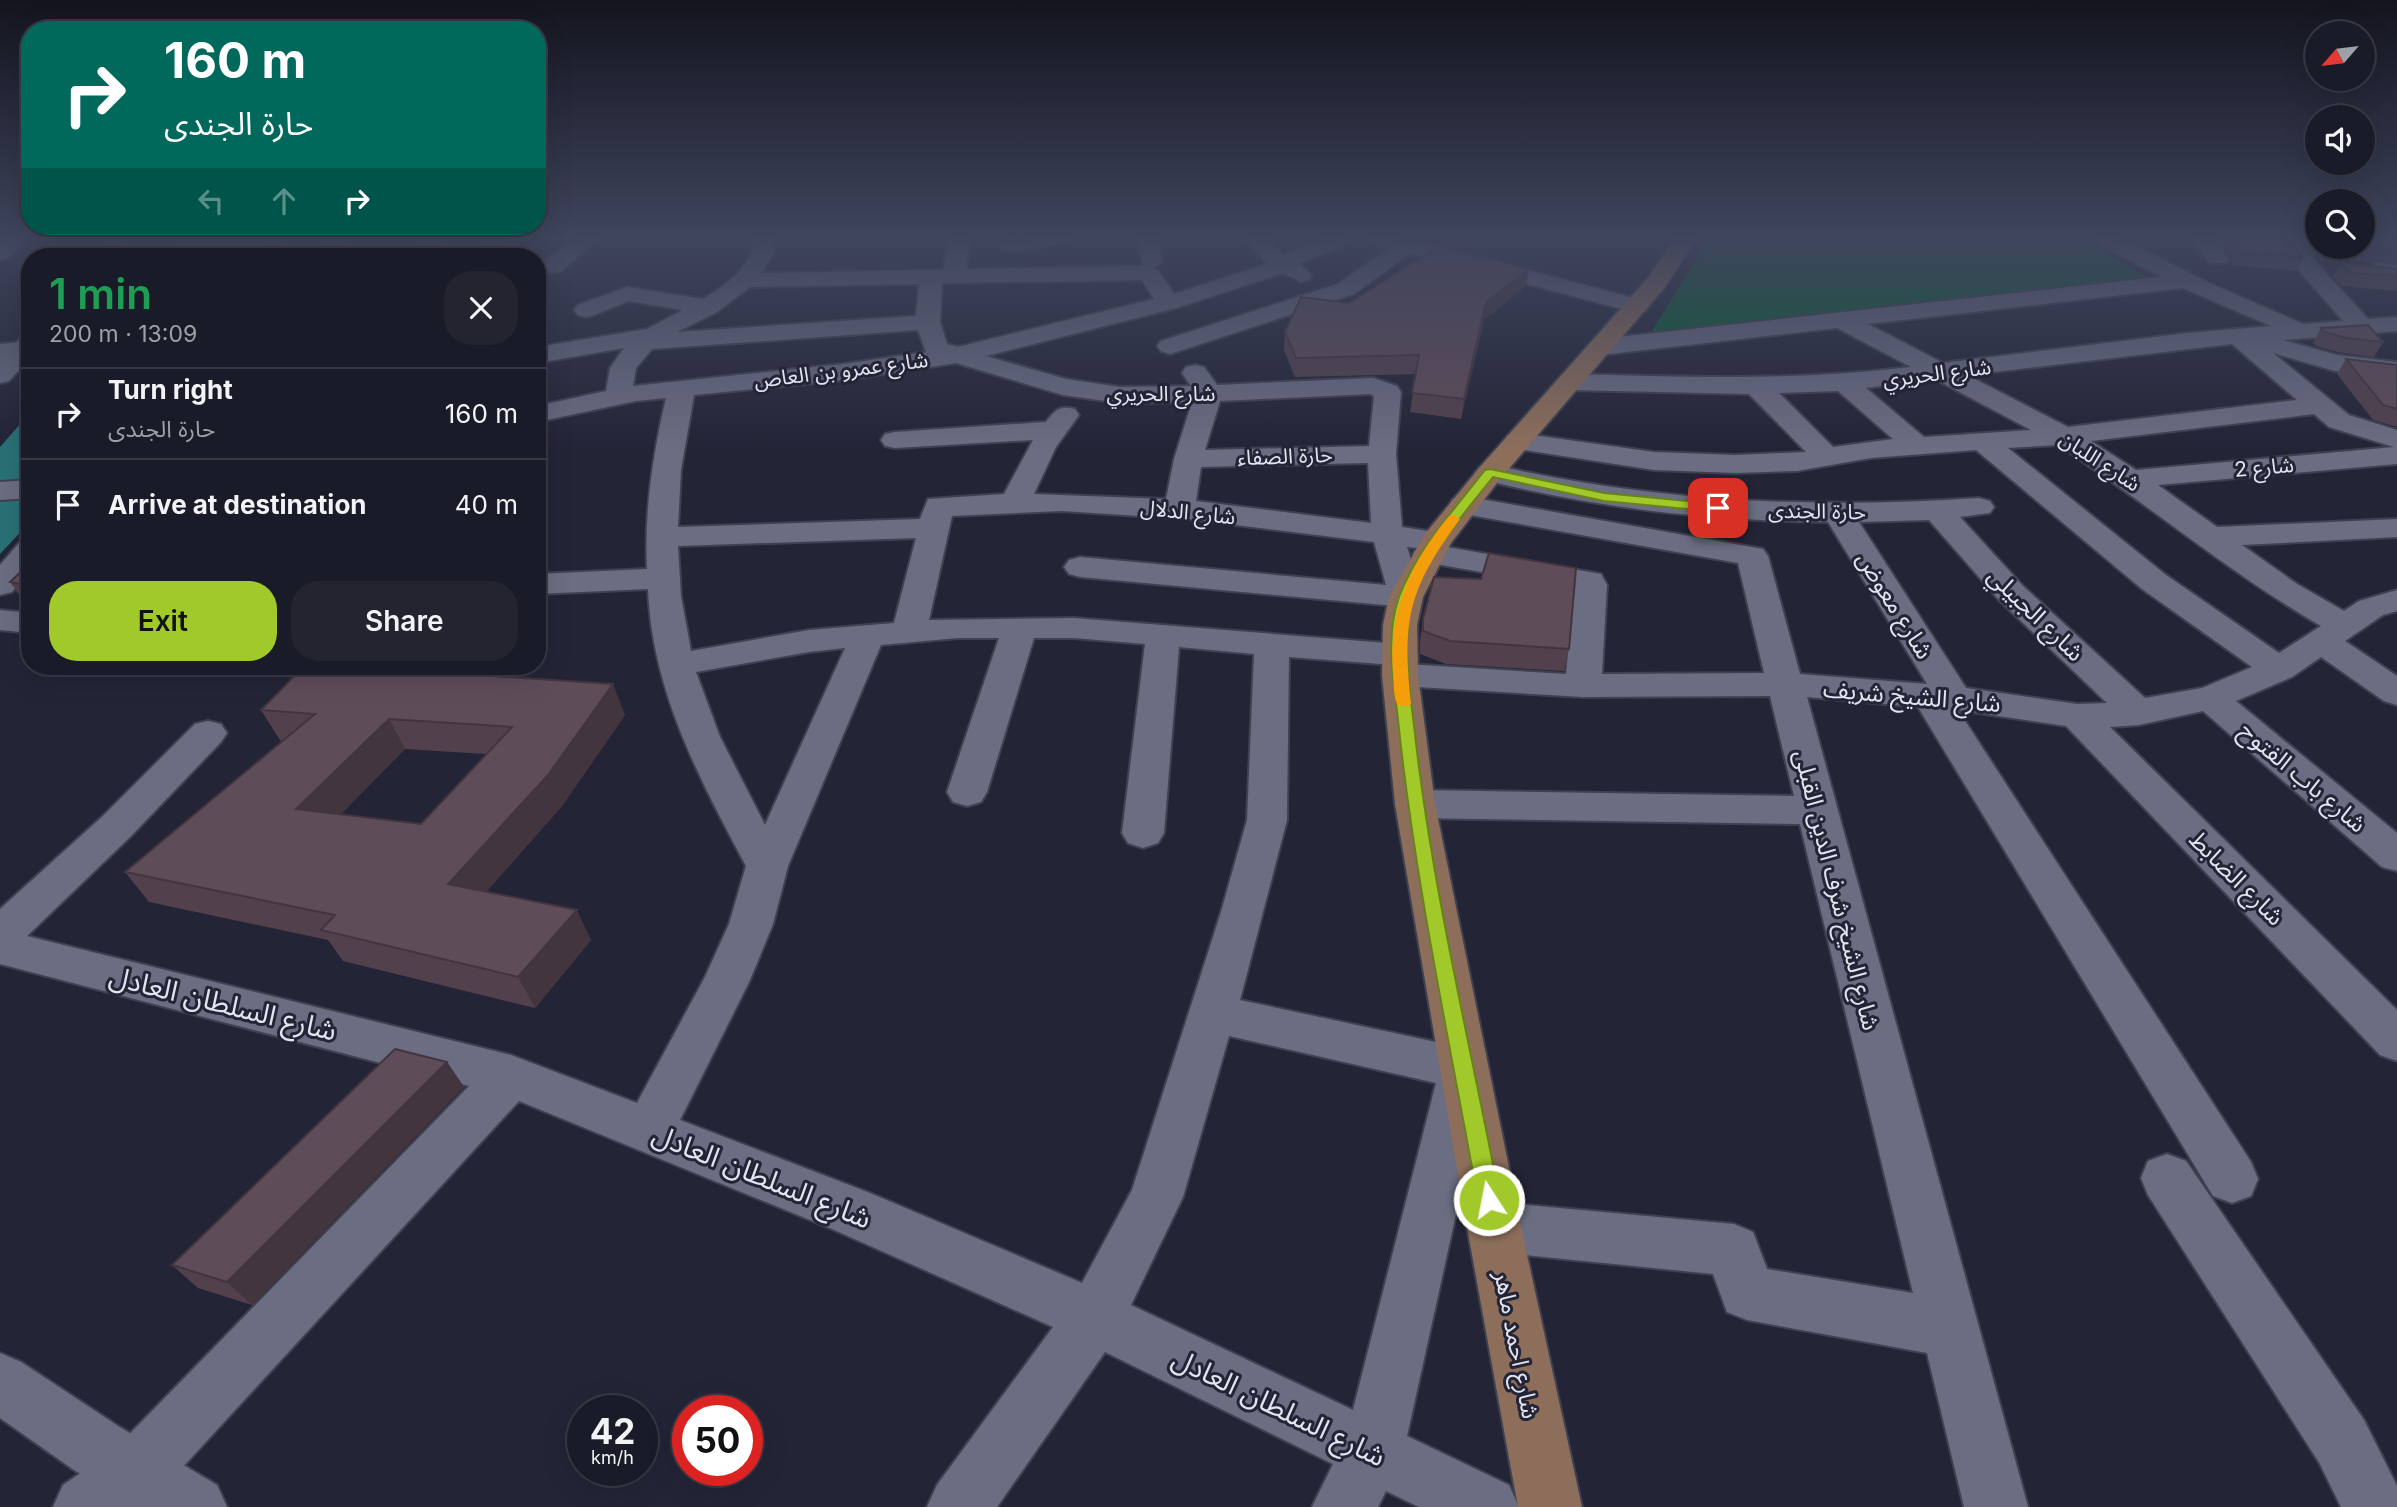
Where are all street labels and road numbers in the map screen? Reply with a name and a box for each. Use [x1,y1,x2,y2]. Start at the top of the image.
street label: شارع عمرو بن العاص [753,347,930,396]
street label: شارع الحريري [1881,354,1993,396]
street label: شارع الحريري [1107,381,1215,409]
street label: شارع اللبان [2053,426,2145,499]
street label: حارة الصفاء [1237,442,1333,470]
street label: شارع 2 [2233,452,2295,485]
street label: شارع الدلال [1139,495,1237,532]
street label: حارة الجندى [1768,498,1866,524]
street label: شارع معوض [1848,546,1939,666]
street label: شارع الجبيلي [1979,561,2090,670]
street label: شارع الشيخ شريف [1822,674,2002,721]
street label: شارع باب الفتوح [2232,715,2372,841]
street label: شارع الشيخ شرف الدين القبلى [1785,747,1886,1034]
street label: شارع الضابط [2182,825,2290,933]
street label: شارع السلطان العادل [105,958,340,1052]
street label: شارع السلطان العادل [646,1117,876,1239]
street label: شارع احمد ماهر [1485,1268,1546,1422]
street label: شارع السلطان العادل [1165,1341,1391,1477]

